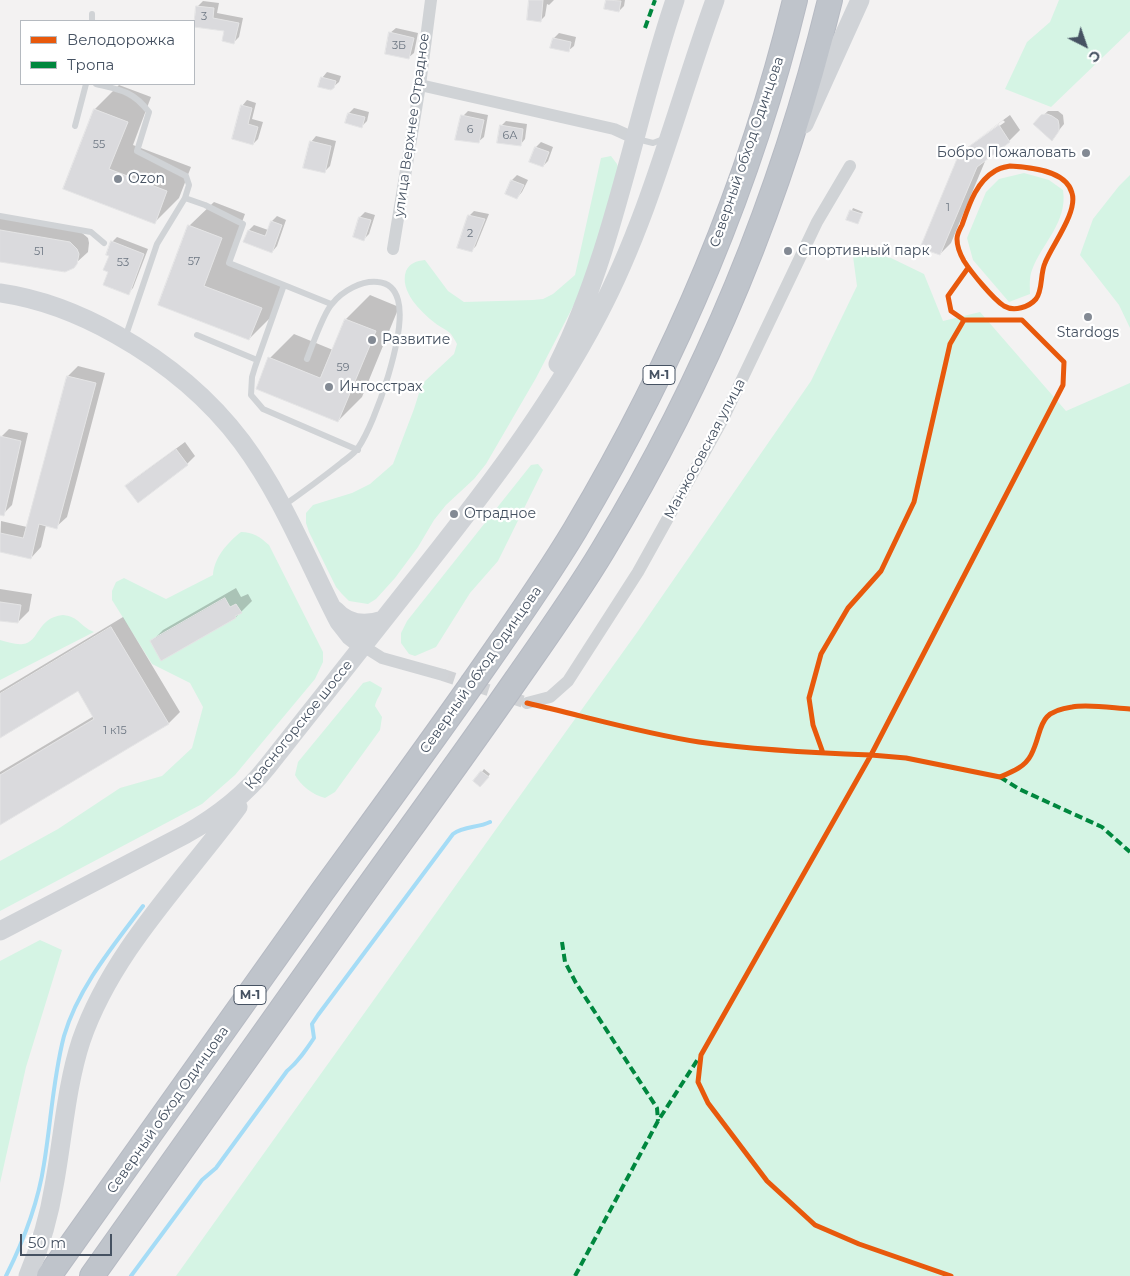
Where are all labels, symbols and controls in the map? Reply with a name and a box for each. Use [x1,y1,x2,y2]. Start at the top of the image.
house number: 3 [201,10,207,24]
legend [20,20,195,85]
north arrow [1060,20,1110,70]
text: Велодорожка [67,30,175,49]
street label: улица Верхнее Отрадное [391,32,433,218]
house number: 3Б [392,39,406,53]
text: С [1085,46,1105,66]
street label: Северный обход Одинцова [706,54,788,250]
text: Тропа [67,55,114,74]
house number: 6 [467,123,473,137]
house number: 6А [503,129,517,143]
house number: 55 [93,138,105,152]
place label: Бобро Пожаловать [937,145,1076,161]
marker: Бобро Пожаловать [1080,147,1092,159]
place label: Ozon [128,171,165,187]
marker: Ozon [112,173,124,185]
house number: 1 [946,201,950,215]
house number: 2 [467,227,473,241]
place label: Спортивный парк [798,243,930,259]
house number: 51 [34,245,44,259]
marker: Спортивный парк [782,245,794,257]
house number: 57 [188,255,200,269]
house number: 53 [117,256,129,270]
marker: Stardogs [1082,311,1094,323]
place label: Stardogs [1057,325,1119,341]
place label: Развитие [382,332,450,348]
marker: Развитие [366,334,378,346]
house number: 59 [337,361,349,375]
road number: М-1 [643,366,675,384]
street label: Манжосовская улица [661,376,749,522]
place label: Ингосстрах [339,379,422,395]
marker: Ингосстрах [323,381,335,393]
place label: Отрадное [464,506,536,522]
marker: Отрадное [448,508,460,520]
street label: Северный обход Одинцова [417,583,545,757]
street label: Красногорское шоссе [242,657,356,793]
house number: 1 к15 [103,724,127,738]
road number: М-1 [234,986,266,1004]
street label: Северный обход Одинцова [104,1023,232,1197]
scale bar [22,1224,115,1256]
text: 50 m [28,1233,66,1252]

